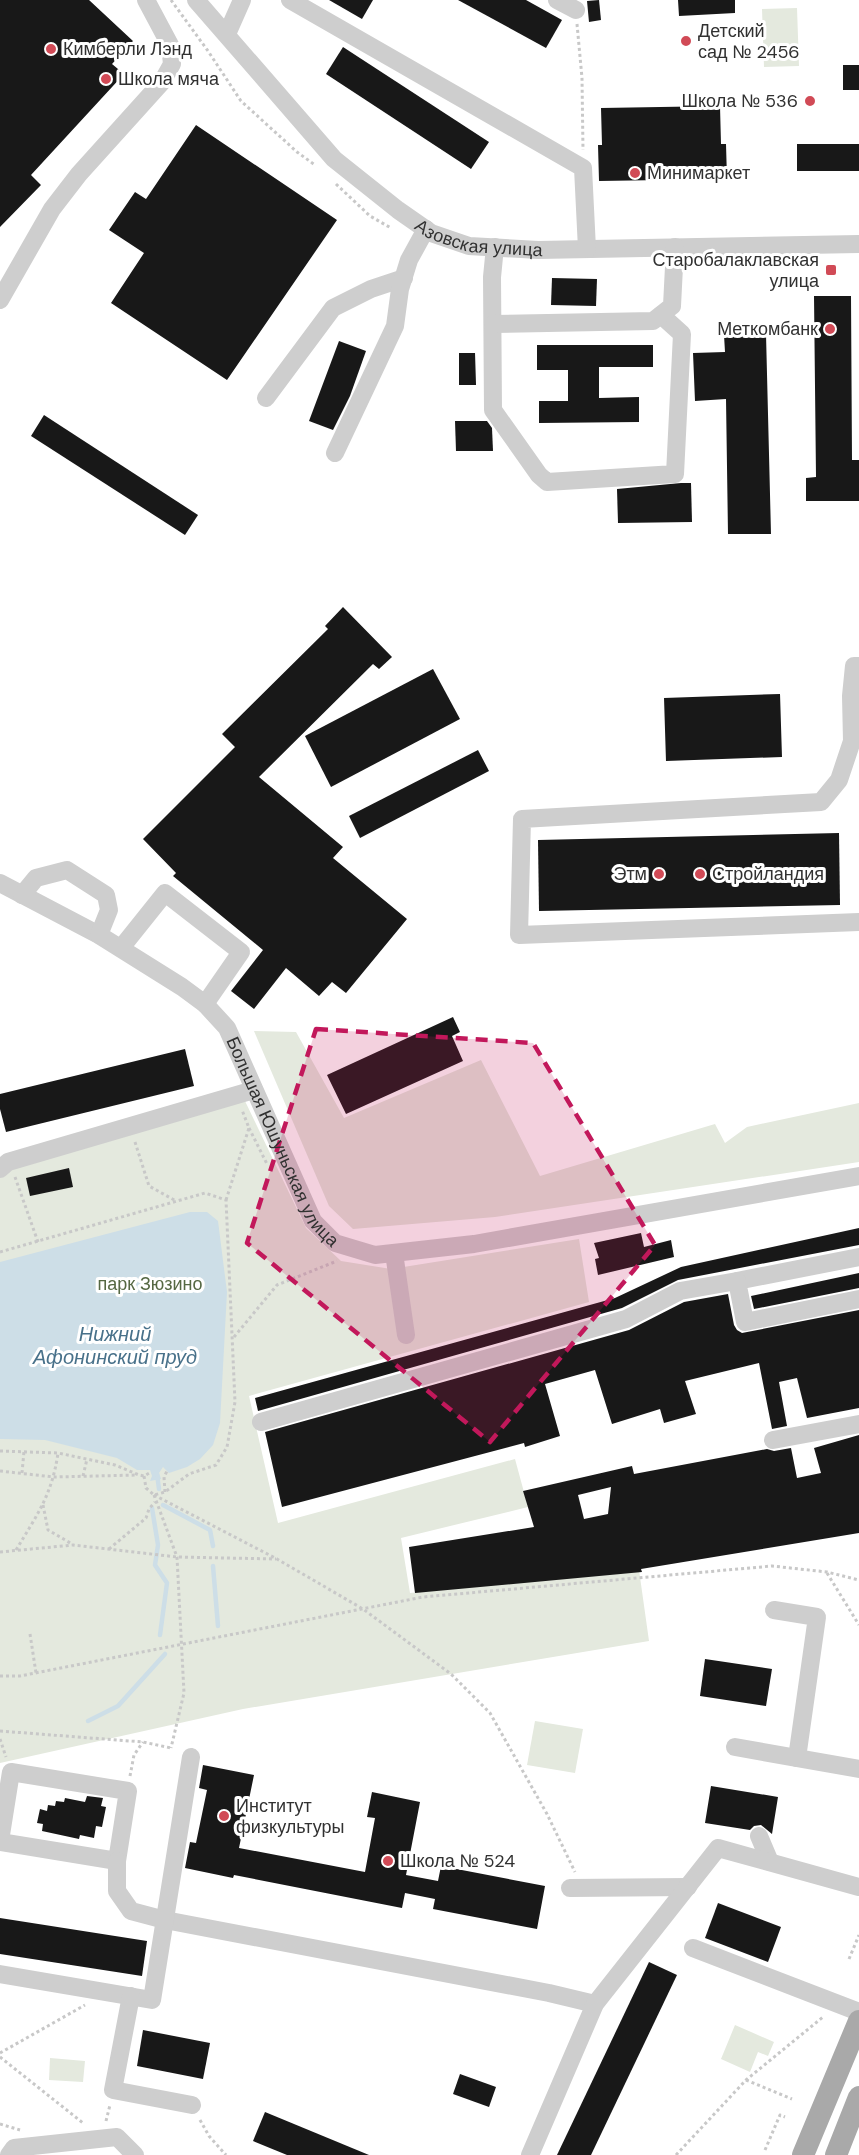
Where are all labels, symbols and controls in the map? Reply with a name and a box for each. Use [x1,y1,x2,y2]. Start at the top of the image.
place label: Детский сад № 2456 [698,19,800,64]
marker: Детский сад № 2456 [679,34,693,48]
place label: Кимберли Лэнд [63,37,193,61]
marker: Кимберли Лэнд [44,42,58,56]
place label: Школа мяча [118,67,220,91]
marker: Школа мяча [99,72,113,86]
place label: Школа № 536 [681,89,798,113]
marker: Школа № 536 [803,94,817,108]
place label: Минимаркет [647,161,750,185]
marker: Минимаркет [628,166,642,180]
street label: Азовская улица [410,213,544,262]
place label: Старобалаклавская улица [653,248,820,293]
marker: Старобалаклавская улица [824,263,838,277]
place label: Меткомбанк [717,317,818,341]
marker: Меткомбанк [823,322,837,336]
place label: Этм [613,862,647,886]
place label: Стройландия [712,862,824,886]
marker: Этм [652,867,666,881]
marker: Стройландия [693,867,707,881]
street label: Большая Юшуньская улица [220,1033,345,1253]
park label: парк Зюзино [97,1272,203,1296]
water label: Нижний Афонинский пруд [32,1321,197,1370]
place label: Институт физкультуры [236,1794,344,1839]
marker: Институт физкультуры [217,1809,231,1823]
place label: Школа № 524 [400,1849,515,1873]
marker: Школа № 524 [381,1854,395,1868]

